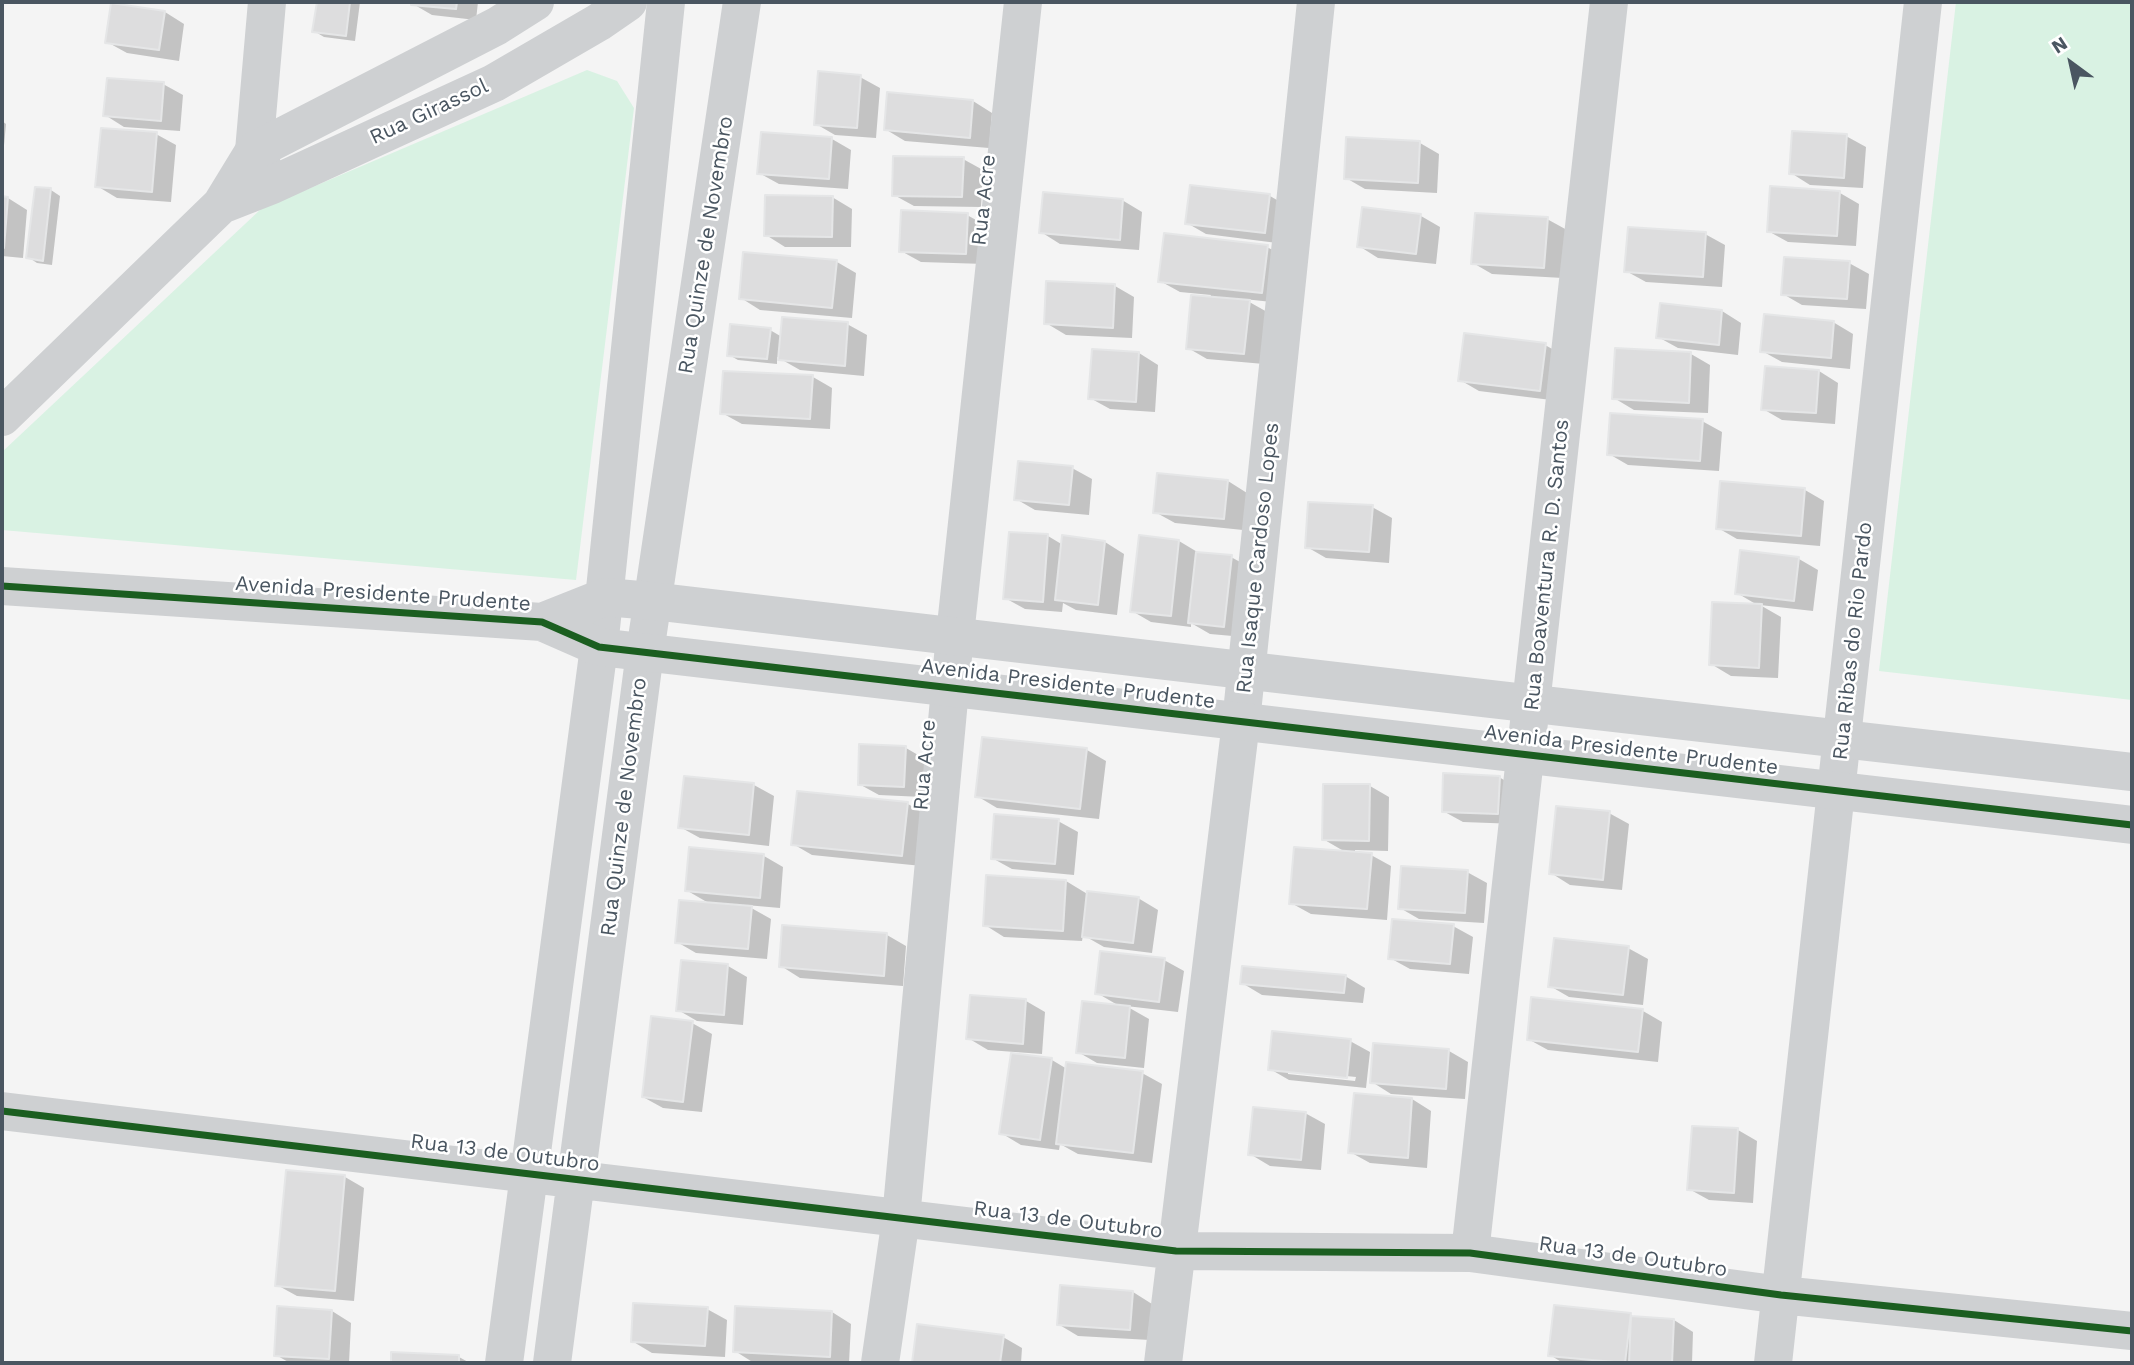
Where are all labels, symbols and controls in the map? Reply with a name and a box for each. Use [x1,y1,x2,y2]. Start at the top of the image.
north arrow [2036,28,2106,98]
text: N [2047,31,2071,58]
street label: Rua Girassol [366,74,492,150]
street label: Rua Quinze de Novembro [673,114,739,376]
street label: Rua Acre [967,153,1001,247]
street label: Rua Boaventura R. D. Santos [1519,418,1575,712]
street label: Rua Isaque Cardoso Lopes [1231,421,1285,695]
street label: Rua Ribas do Rio Pardo [1828,521,1878,761]
street label: Avenida Presidente Prudente [234,571,532,617]
street label: Avenida Presidente Prudente [919,653,1217,715]
street label: Rua Quinze de Novembro [596,676,652,938]
street label: Rua Acre [908,718,942,812]
street label: Avenida Presidente Prudente [1482,719,1780,781]
street label: Rua 13 de Outubro [409,1129,601,1177]
street label: Rua 13 de Outubro [972,1196,1164,1244]
street label: Rua 13 de Outubro [1537,1231,1729,1283]

